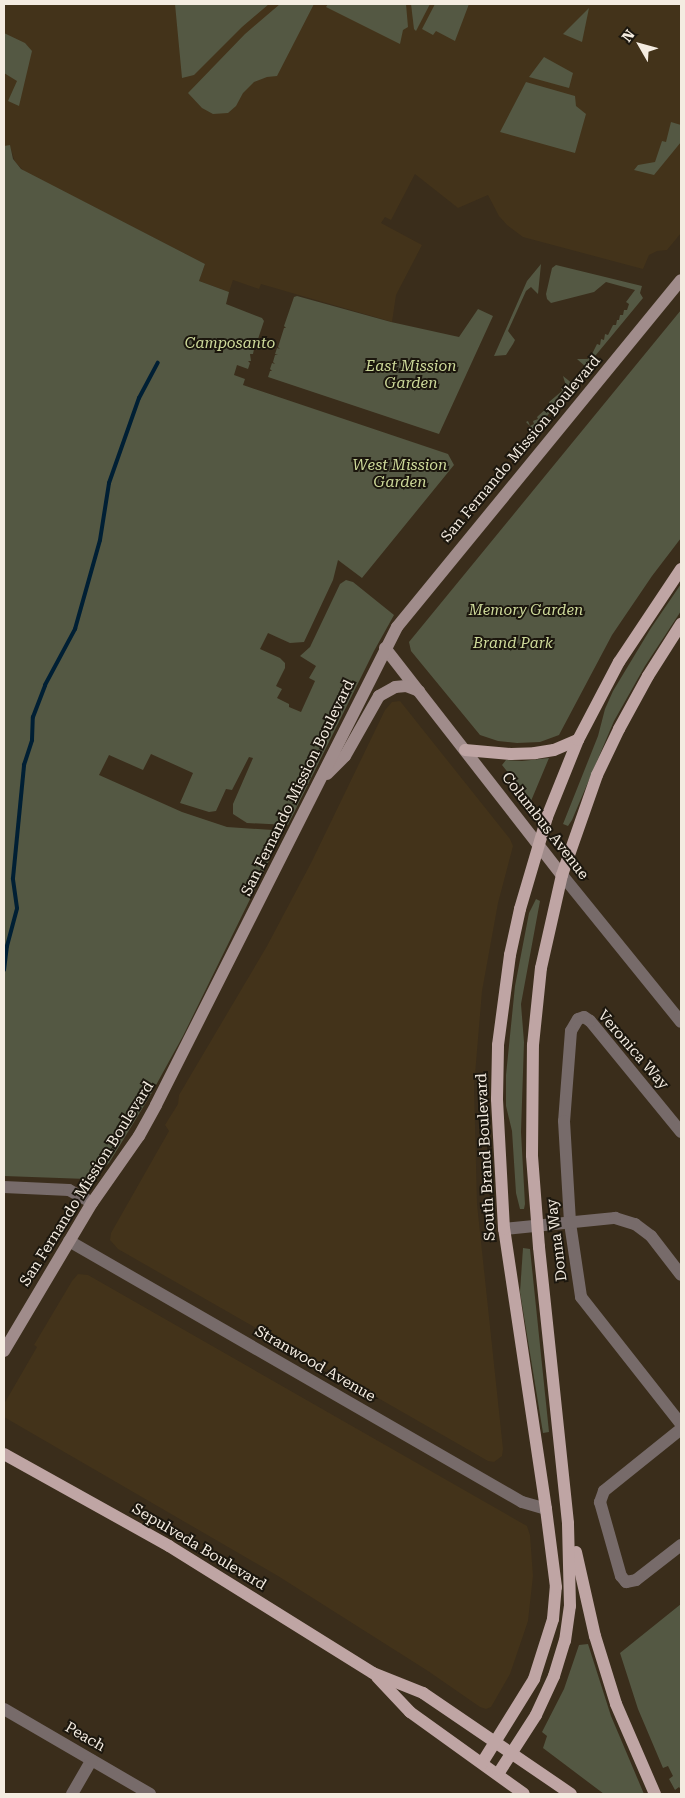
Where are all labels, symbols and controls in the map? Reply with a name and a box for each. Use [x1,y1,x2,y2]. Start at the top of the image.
north arrow [615,20,665,70]
text: N [619,27,638,45]
park label: Camposanto [185,335,275,353]
street label: San Fernando Mission Boulevard [438,352,604,546]
park label: East Mission Garden [366,357,456,392]
park label: West Mission Garden [353,456,447,491]
park label: Memory Garden [469,602,583,620]
park label: Brand Park [473,635,553,653]
street label: San Fernando Mission Boulevard [238,677,358,899]
street label: Columbus Avenue [498,769,592,883]
street label: Veronica Way [594,1007,672,1093]
street label: South Brand Boulevard [473,1073,499,1241]
street label: San Fernando Mission Boulevard [16,1078,158,1290]
street label: Donna Way [543,1198,571,1282]
street label: Stranwood Avenue [252,1322,378,1406]
street label: Sepulveda Boulevard [129,1500,269,1594]
street label: Peach [62,1718,108,1756]

